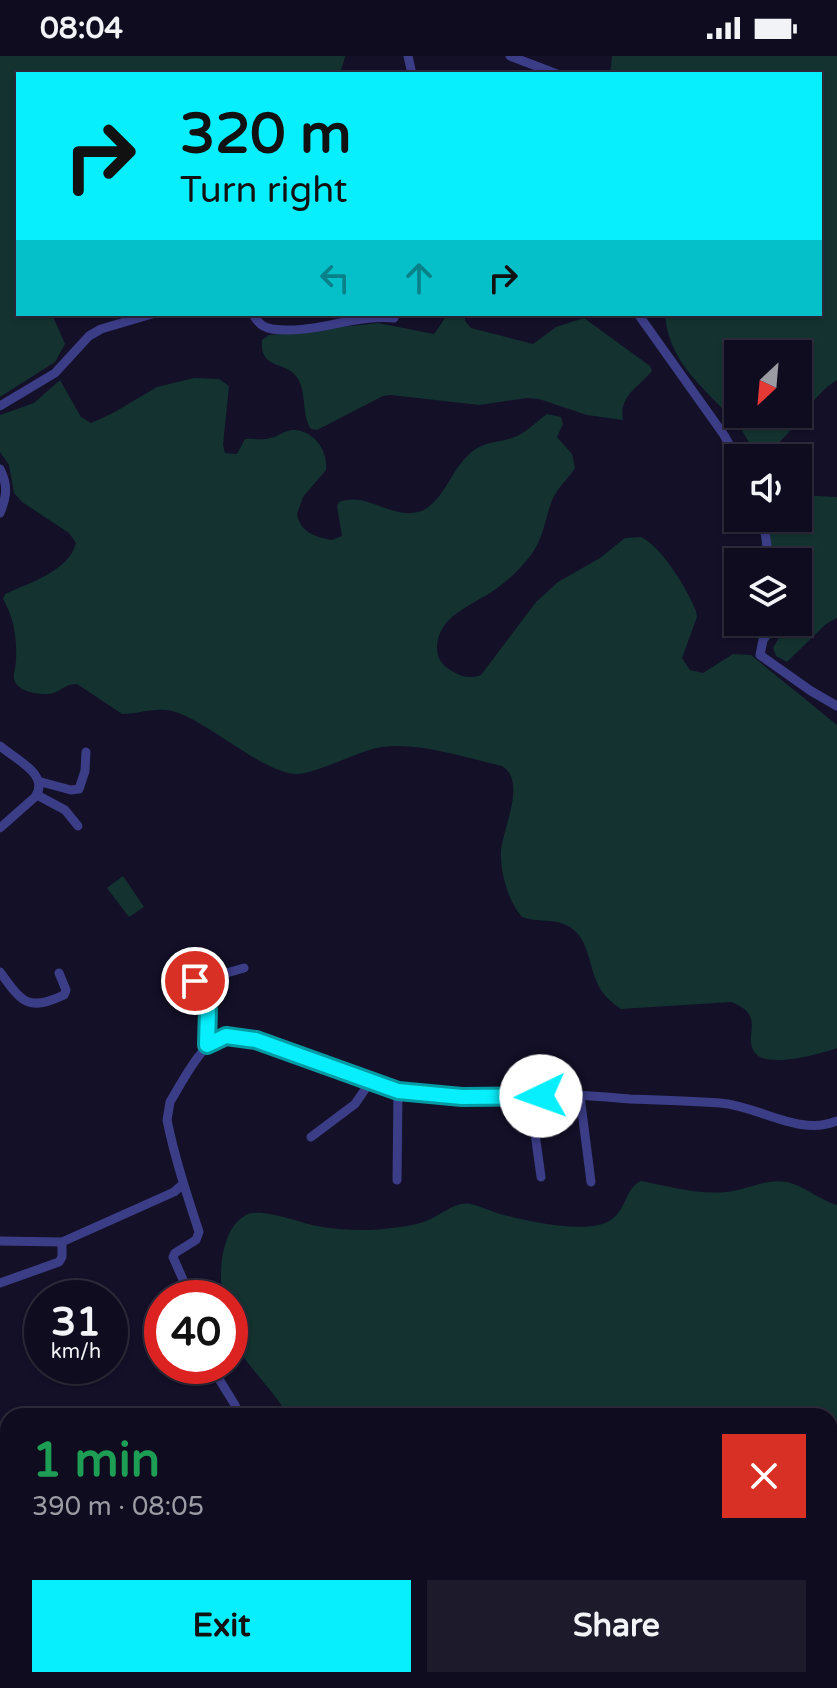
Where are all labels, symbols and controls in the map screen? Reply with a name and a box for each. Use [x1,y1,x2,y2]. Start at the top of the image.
text: 08:04 [40,10,123,47]
text: 320 m [180,101,351,168]
icon: right [48,104,152,208]
text: Turn right [180,169,347,212]
icon: left [313,256,357,300]
icon: ahead [397,256,441,300]
icon: right [481,256,525,300]
north arrow [724,340,812,428]
map controls [724,340,812,636]
button: sound [724,444,812,532]
button: layers [724,548,812,636]
pin [161,947,229,1015]
icon: arrive [173,959,217,1003]
position arrow [499,1054,583,1138]
speed limit sign: 40 [144,1280,248,1384]
text: 31 [51,1298,101,1346]
text: km/h [51,1340,101,1364]
text: 1 min [32,1432,160,1490]
button: close [722,1434,806,1518]
text: 390 m · 08:05 [32,1491,204,1522]
button: Exit [32,1580,411,1672]
button: Share [427,1580,806,1672]

